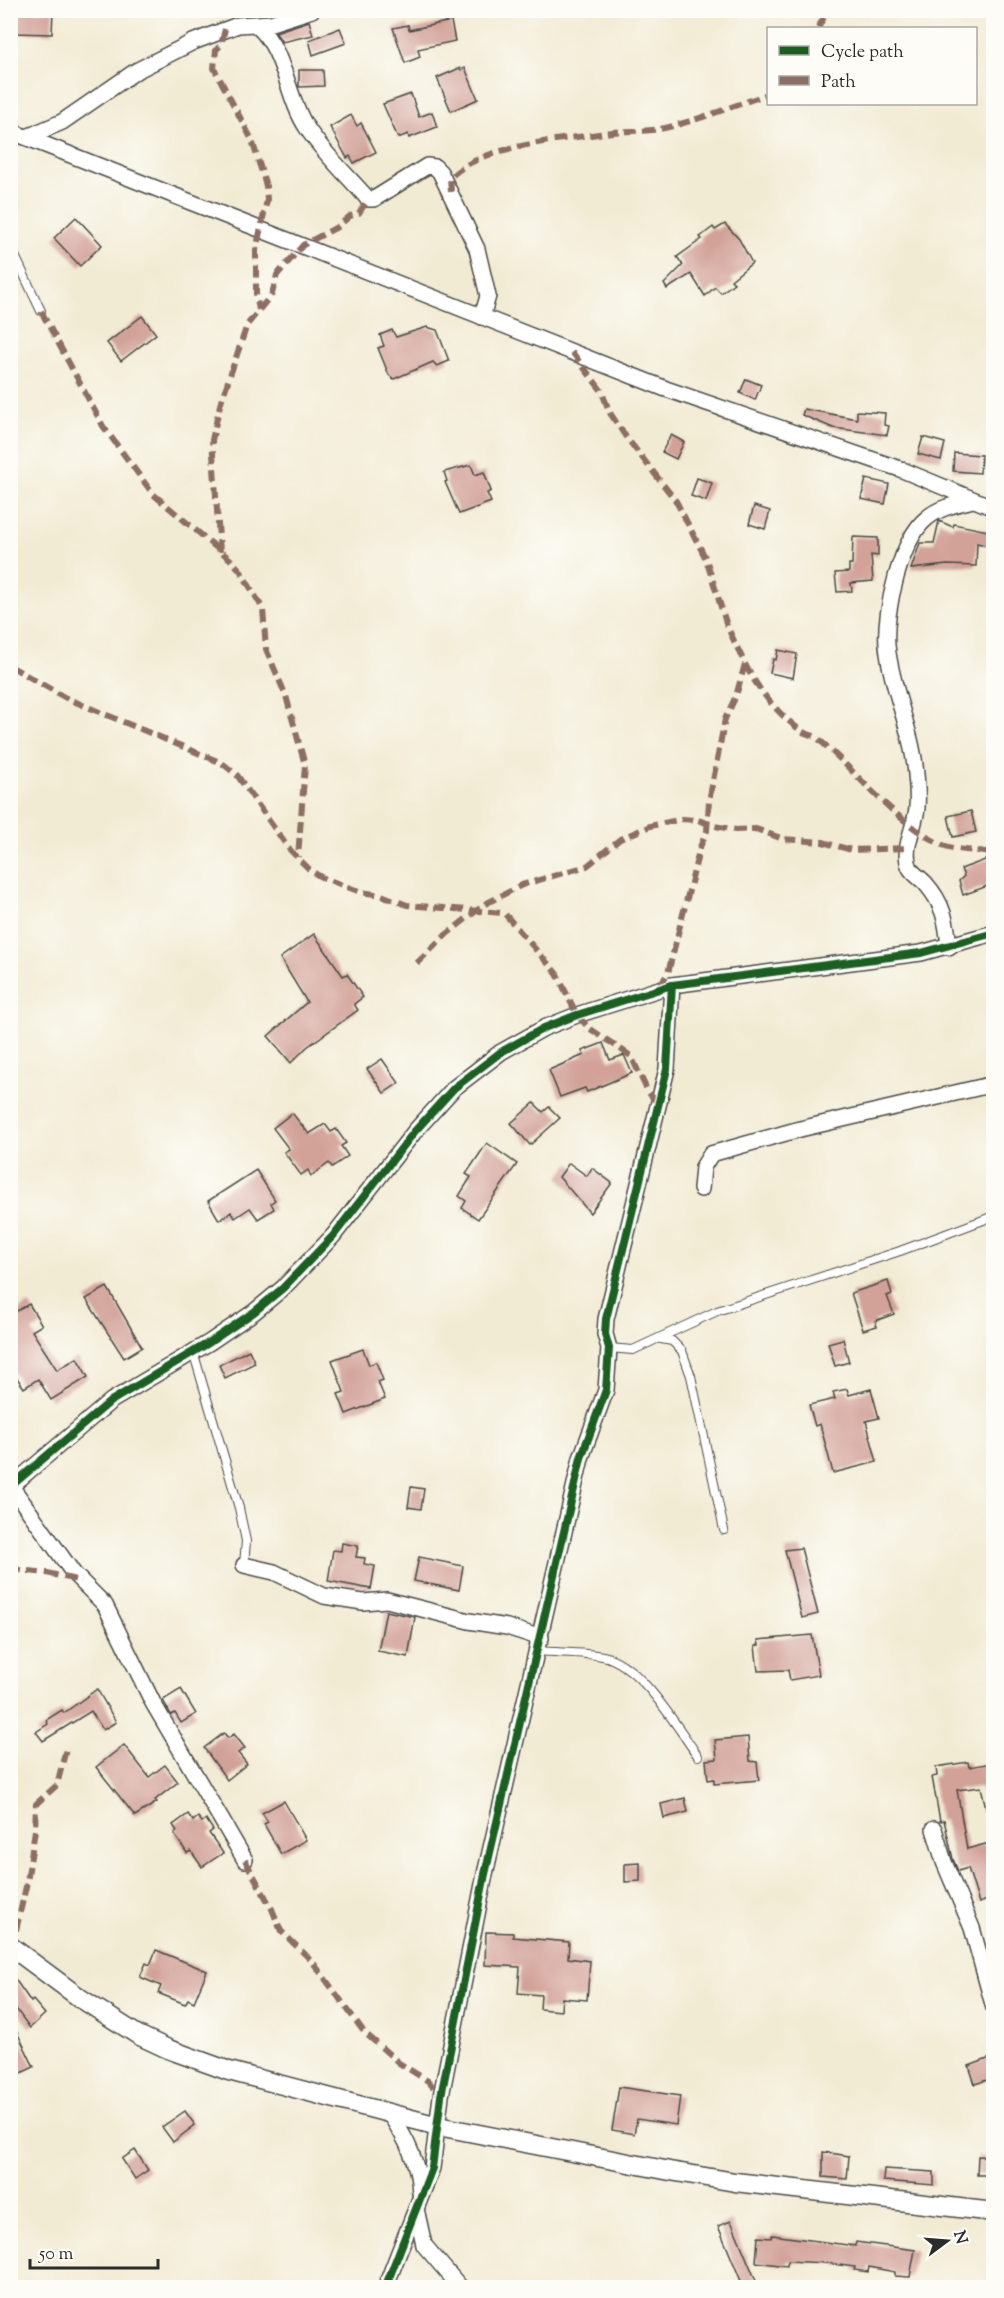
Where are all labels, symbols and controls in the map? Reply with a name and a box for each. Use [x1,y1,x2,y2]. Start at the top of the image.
legend [767,27,977,105]
text: Cycle path [821,40,904,66]
text: Path [821,70,856,96]
north arrow [917,2211,977,2271]
text: N [946,2228,972,2247]
scale bar [30,2232,158,2270]
text: 50 m [38,2242,74,2268]

